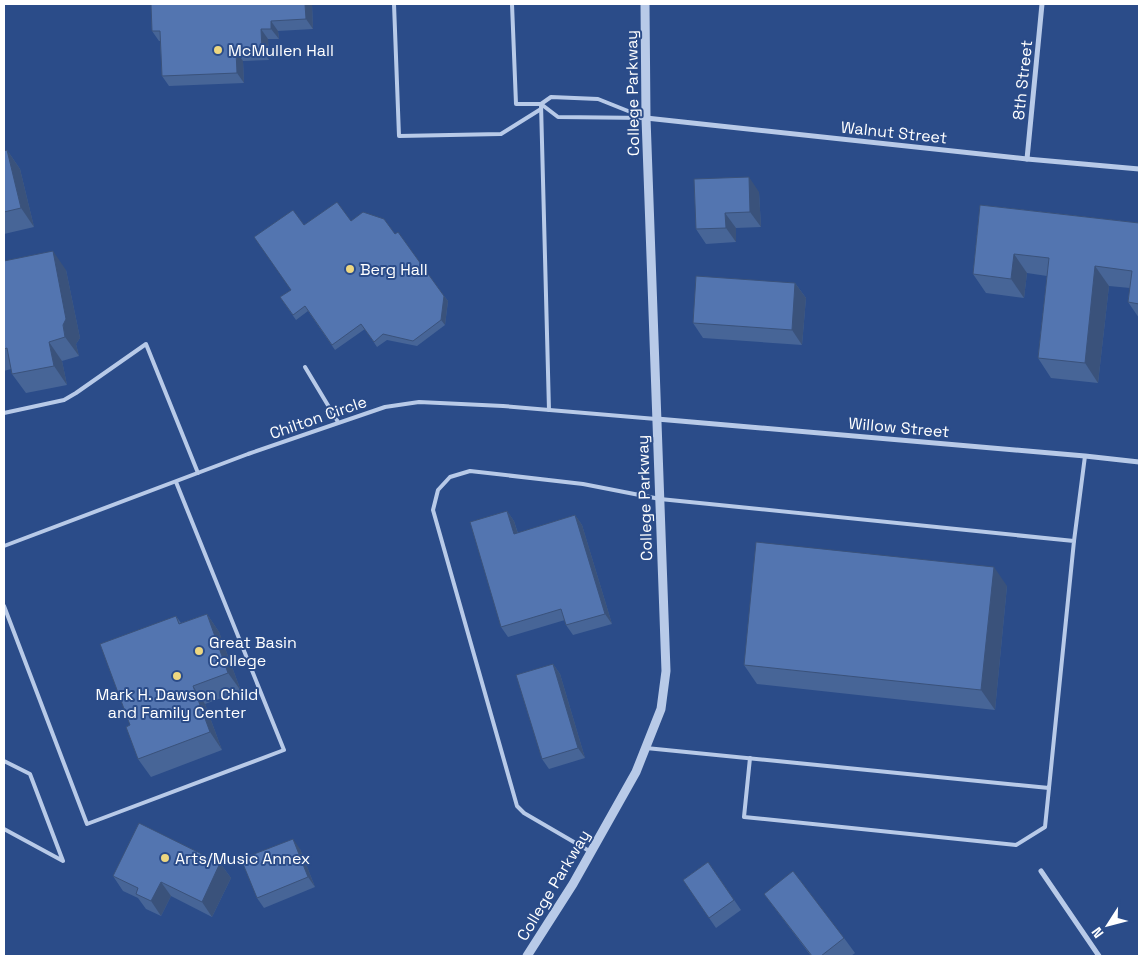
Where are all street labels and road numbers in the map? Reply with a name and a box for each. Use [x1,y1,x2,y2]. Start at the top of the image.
street label: College Parkway [621,30,644,156]
street label: 8th Street [1008,39,1037,121]
street label: Walnut Street [840,116,948,149]
street label: Chilton Circle [267,391,370,444]
street label: Willow Street [848,413,950,442]
street label: College Parkway [632,435,657,561]
street label: College Parkway [512,826,595,945]

